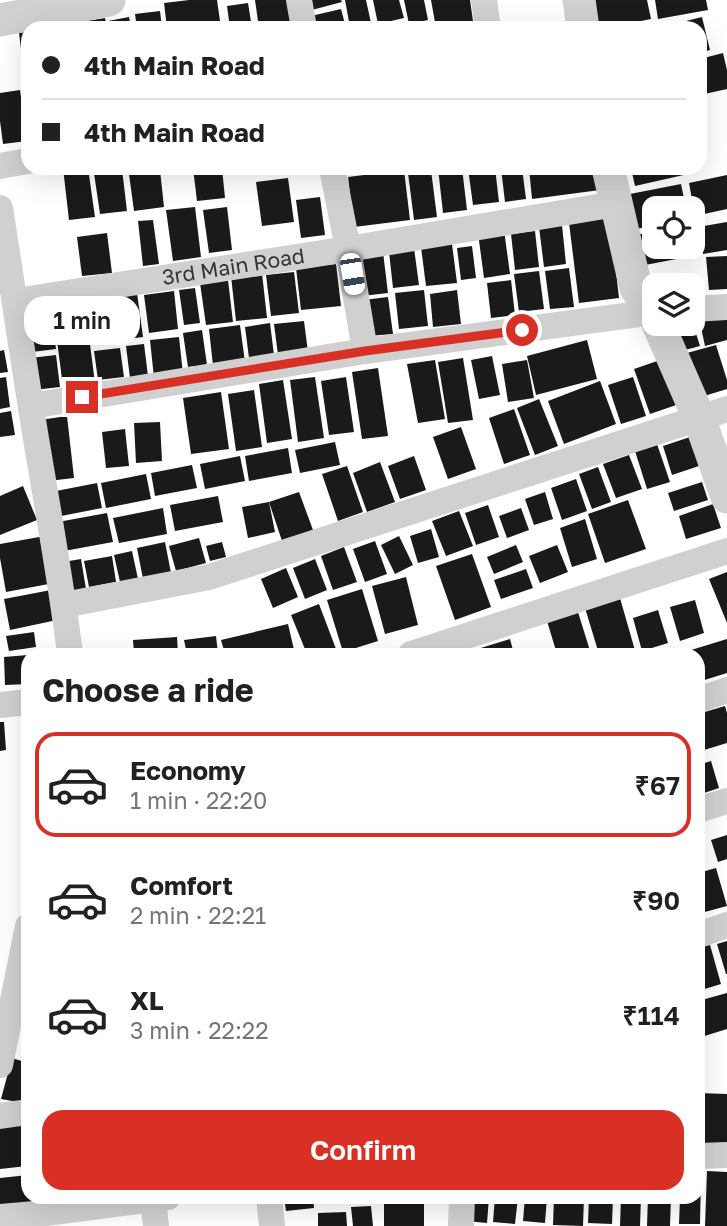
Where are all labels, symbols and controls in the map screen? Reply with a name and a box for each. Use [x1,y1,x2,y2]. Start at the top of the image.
text: 4th Main Road [84,50,265,81]
text: 4th Main Road [84,117,265,148]
map controls [642,196,705,336]
button: locate [642,196,705,259]
street label: 3rd Main Road [160,242,306,290]
car [339,252,366,296]
button: layers [642,273,705,336]
callout: 1 min [24,296,140,344]
text: 1 min [53,306,111,334]
route start [506,314,538,346]
route end [66,381,98,413]
text: Choose a ride [42,671,254,709]
icon: car [46,753,109,816]
text: Economy [130,755,246,786]
text: ₹67 [635,770,680,801]
text: 1 min · 22:20 [130,786,267,814]
icon: car [46,868,109,931]
text: Comfort [130,870,233,901]
text: ₹90 [632,885,680,916]
text: 2 min · 22:21 [130,901,266,929]
icon: car [46,983,109,1046]
text: XL [130,985,164,1016]
text: ₹114 [623,1000,680,1031]
text: 3 min · 22:22 [130,1016,269,1044]
button: Confirm [42,1110,684,1190]

